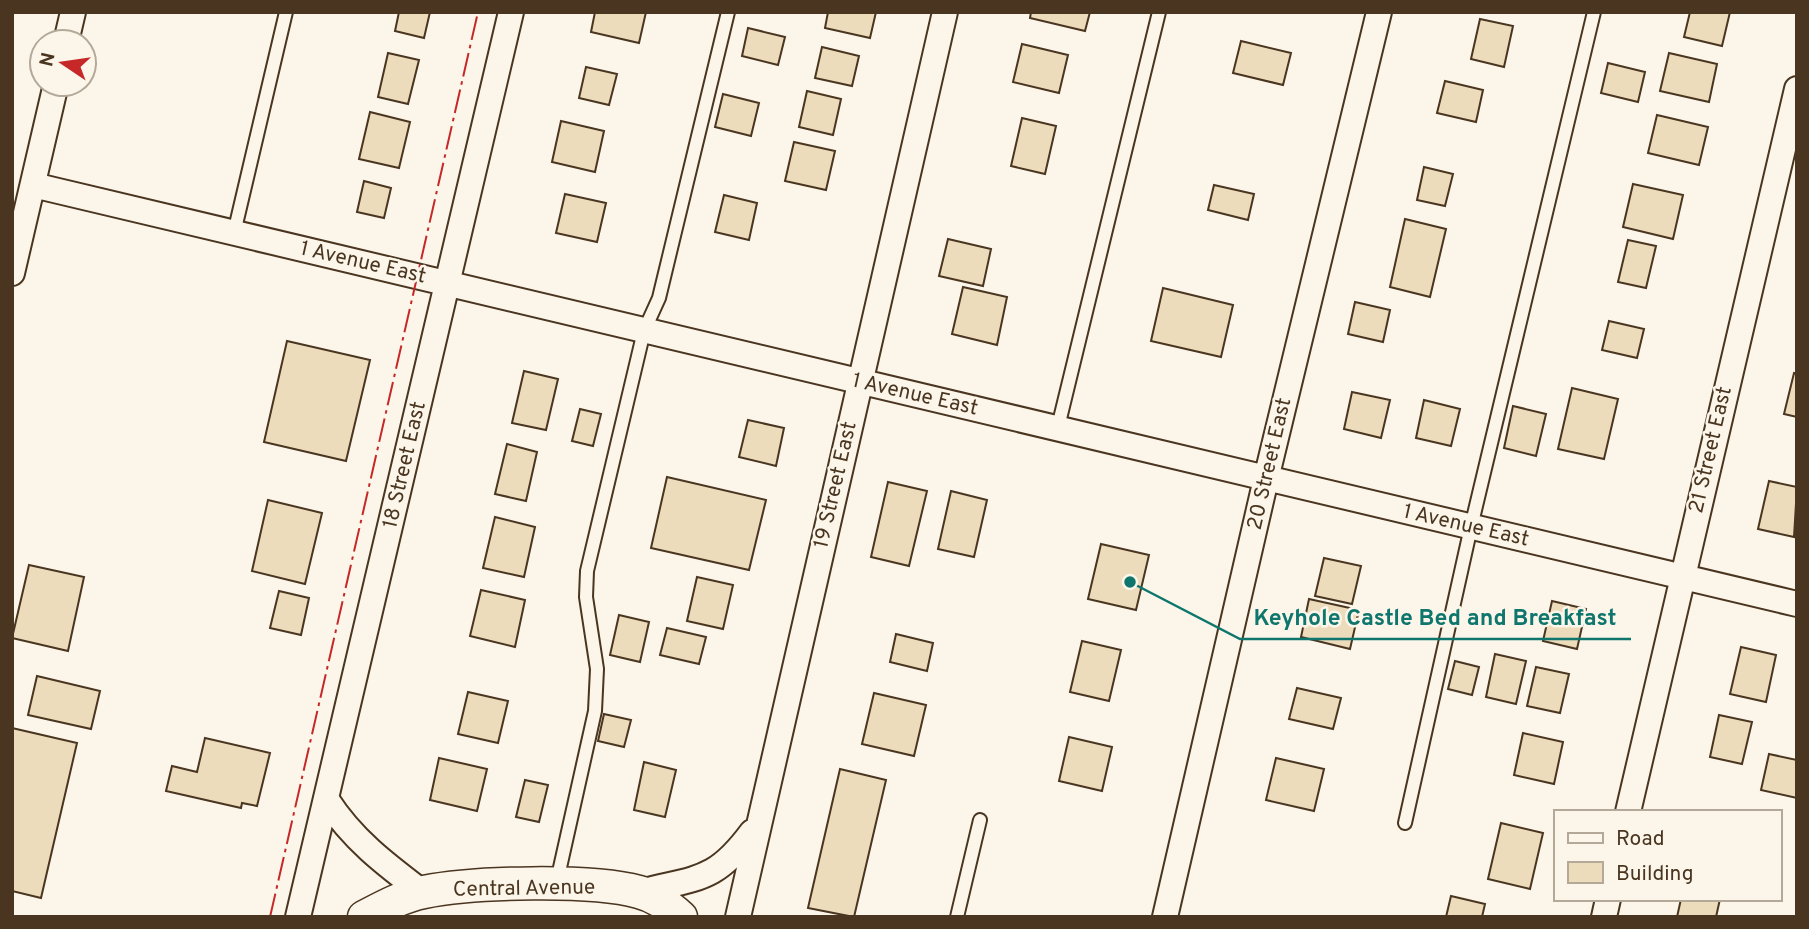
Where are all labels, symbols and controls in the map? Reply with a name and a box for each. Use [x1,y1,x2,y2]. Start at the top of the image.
north arrow [28,28,98,98]
text: N [35,50,62,69]
street label: 1 Avenue East [298,235,428,291]
street label: 1 Avenue East [850,367,980,423]
street label: 21 Street East [1683,384,1739,516]
street label: 20 Street East [1242,395,1298,533]
street label: 18 Street East [377,399,433,531]
street label: 19 Street East [808,419,864,551]
street label: 1 Avenue East [1401,498,1531,554]
callout: Keyhole Castle Bed and Breakfast [1240,595,1631,639]
text: Keyhole Castle Bed and Breakfast [1253,605,1617,634]
legend [1554,810,1781,901]
text: Road [1616,826,1665,853]
text: Building [1616,861,1694,888]
street label: Central Avenue [453,874,595,904]

